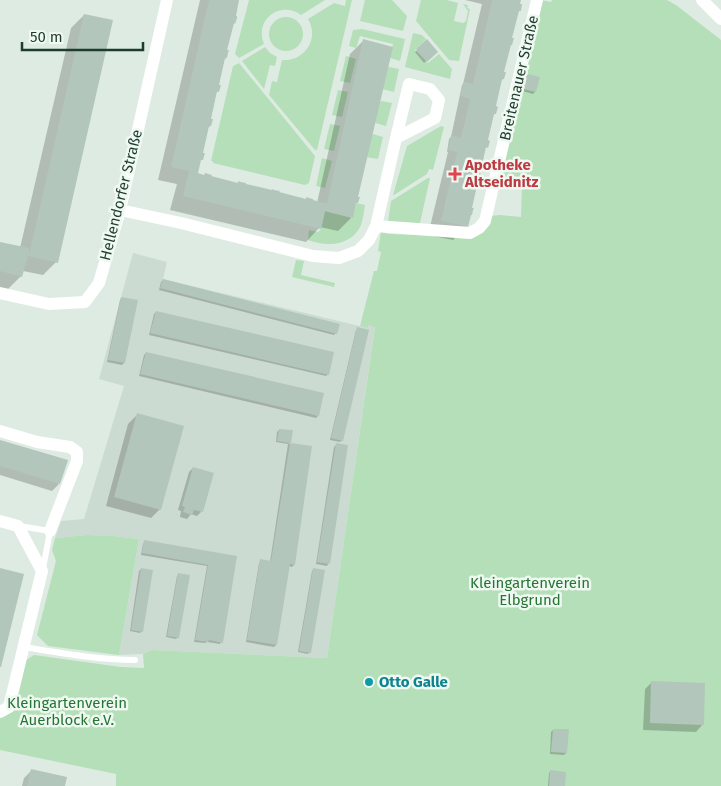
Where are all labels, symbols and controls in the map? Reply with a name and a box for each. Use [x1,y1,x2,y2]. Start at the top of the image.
street label: Breitenauer Straße [496,14,542,142]
scale bar [22,20,144,52]
text: 50 m [30,28,63,46]
street label: Hellendorfer Straße [96,128,146,262]
place label: Apotheke Altseidnitz [464,156,539,191]
marker: Apotheke Altseidnitz [449,168,461,180]
park label: Kleingartenverein Elbgrund [470,574,590,609]
place label: Otto Galle [379,673,448,691]
marker: Otto Galle [363,676,375,688]
park label: Kleingartenverein Auerblock e.V. [7,694,127,729]

